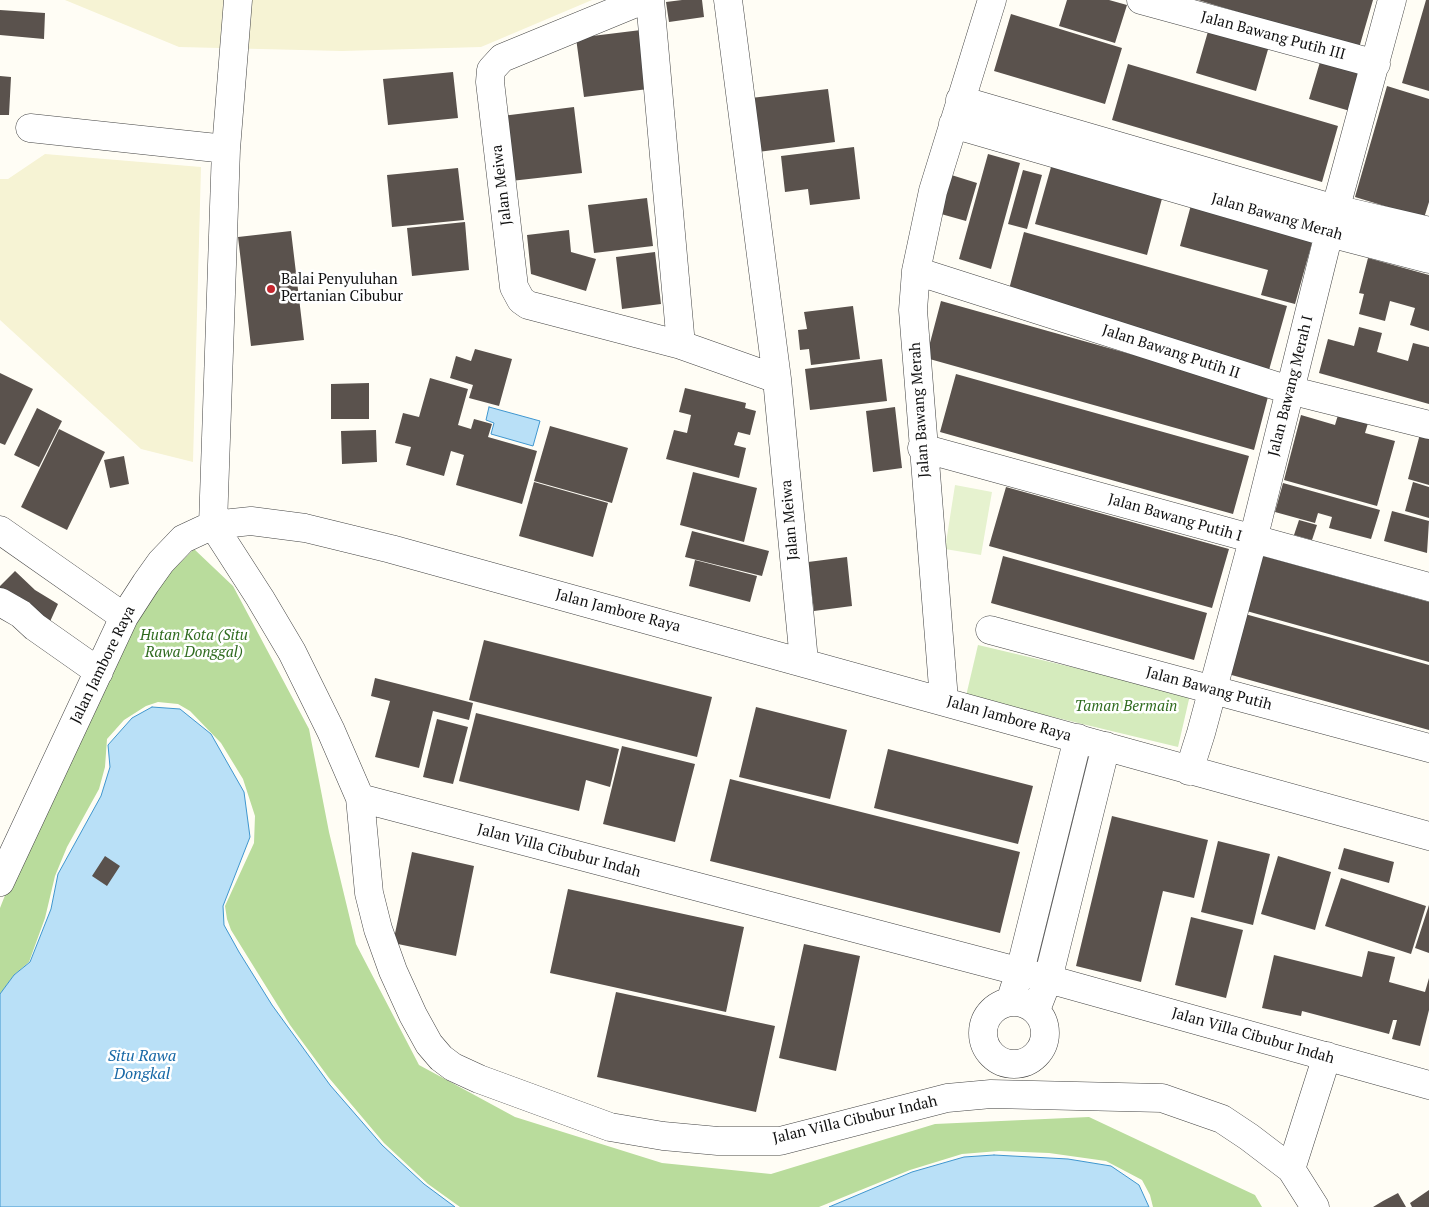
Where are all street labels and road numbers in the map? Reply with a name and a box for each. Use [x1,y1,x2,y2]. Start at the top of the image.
street label: Jalan Bawang Putih III [1199,8,1347,64]
street label: Jalan Meiwa [488,144,516,226]
street label: Jalan Bawang Merah [1209,190,1345,244]
street label: Jalan Bawang Merah I [1265,314,1317,458]
street label: Jalan Bawang Putih II [1100,321,1242,383]
street label: Jalan Bawang Merah [906,342,934,478]
street label: Jalan Meiwa [778,479,802,561]
street label: Jalan Bawang Putih I [1106,490,1244,546]
street label: Jalan Jambore Raya [554,586,682,636]
street label: Jalan Jambore Raya [67,603,139,727]
street label: Jalan Bawang Putih [1144,664,1274,714]
street label: Jalan Jambore Raya [945,693,1073,745]
street label: Jalan Villa Cibubur Indah [475,821,643,881]
street label: Jalan Villa Cibubur Indah [1170,1004,1336,1068]
street label: Jalan Villa Cibubur Indah [771,1092,939,1148]

